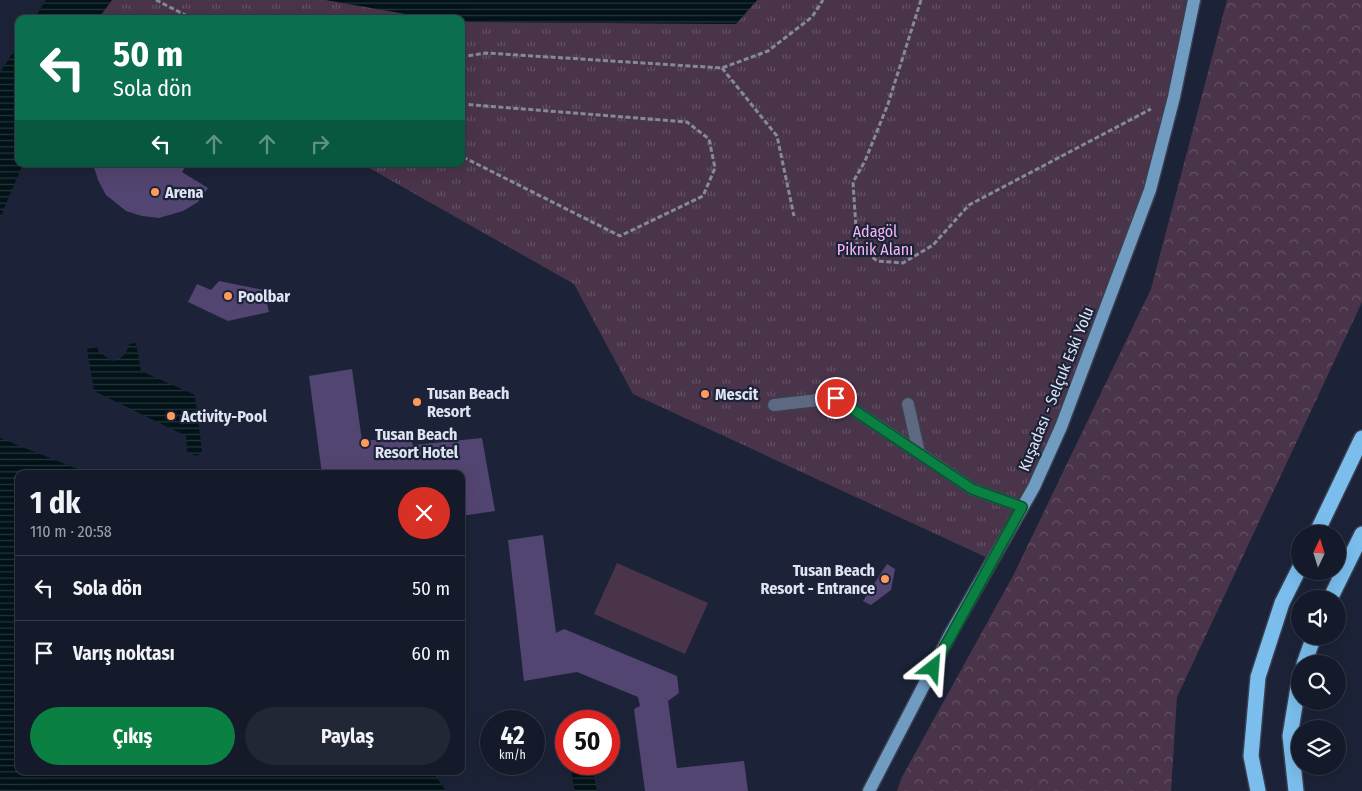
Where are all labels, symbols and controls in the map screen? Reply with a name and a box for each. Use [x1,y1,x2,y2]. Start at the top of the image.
text: 50 m [113,33,183,75]
icon: left [30,35,95,100]
text: Sola dön [113,75,192,102]
icon: left [147,130,175,158]
icon: ahead [200,130,228,158]
icon: ahead [253,130,281,158]
icon: right [306,130,334,158]
place label: Arena [164,183,204,202]
marker: Arena [149,186,161,198]
park label: Adagöl Piknik Alanı [837,222,913,259]
place label: Poolbar [238,287,290,306]
marker: Poolbar [222,290,234,302]
street label: Kuşadası - Selçuk Eski Yolu [1014,304,1098,474]
pin [815,377,857,419]
place label: Tusan Beach Resort [427,384,509,421]
icon: arrive [822,384,850,412]
place label: Mescit [715,385,759,404]
marker: Mescit [699,388,711,400]
marker: Tusan Beach Resort [411,396,423,408]
place label: Activity-Pool [180,407,267,426]
marker: Activity-Pool [165,410,177,422]
place label: Tusan Beach Resort Hotel [375,425,459,462]
marker: Tusan Beach Resort Hotel [359,437,371,449]
text: 1 dk [30,485,81,521]
button: close [398,487,450,539]
text: 110 m · 20:58 [30,522,112,541]
north arrow [1291,525,1346,580]
map controls [1291,525,1346,775]
place label: Tusan Beach Resort - Entrance [761,561,875,598]
marker: Tusan Beach Resort - Entrance [879,573,891,585]
icon: left [30,574,58,602]
text: Sola dön [73,577,142,600]
text: 50 m [412,577,450,600]
button: sound [1291,590,1346,645]
icon: arrive [30,639,58,667]
position arrow [906,641,958,693]
text: Varış noktası [73,642,175,665]
text: 60 m [412,642,450,665]
button: search [1291,655,1346,710]
button: Çıkış [30,707,235,765]
button: Paylaş [245,707,450,765]
speed limit sign: 50 [555,710,620,775]
button: layers [1291,720,1346,775]
text: 42 [500,721,525,751]
text: km/h [499,748,526,762]

